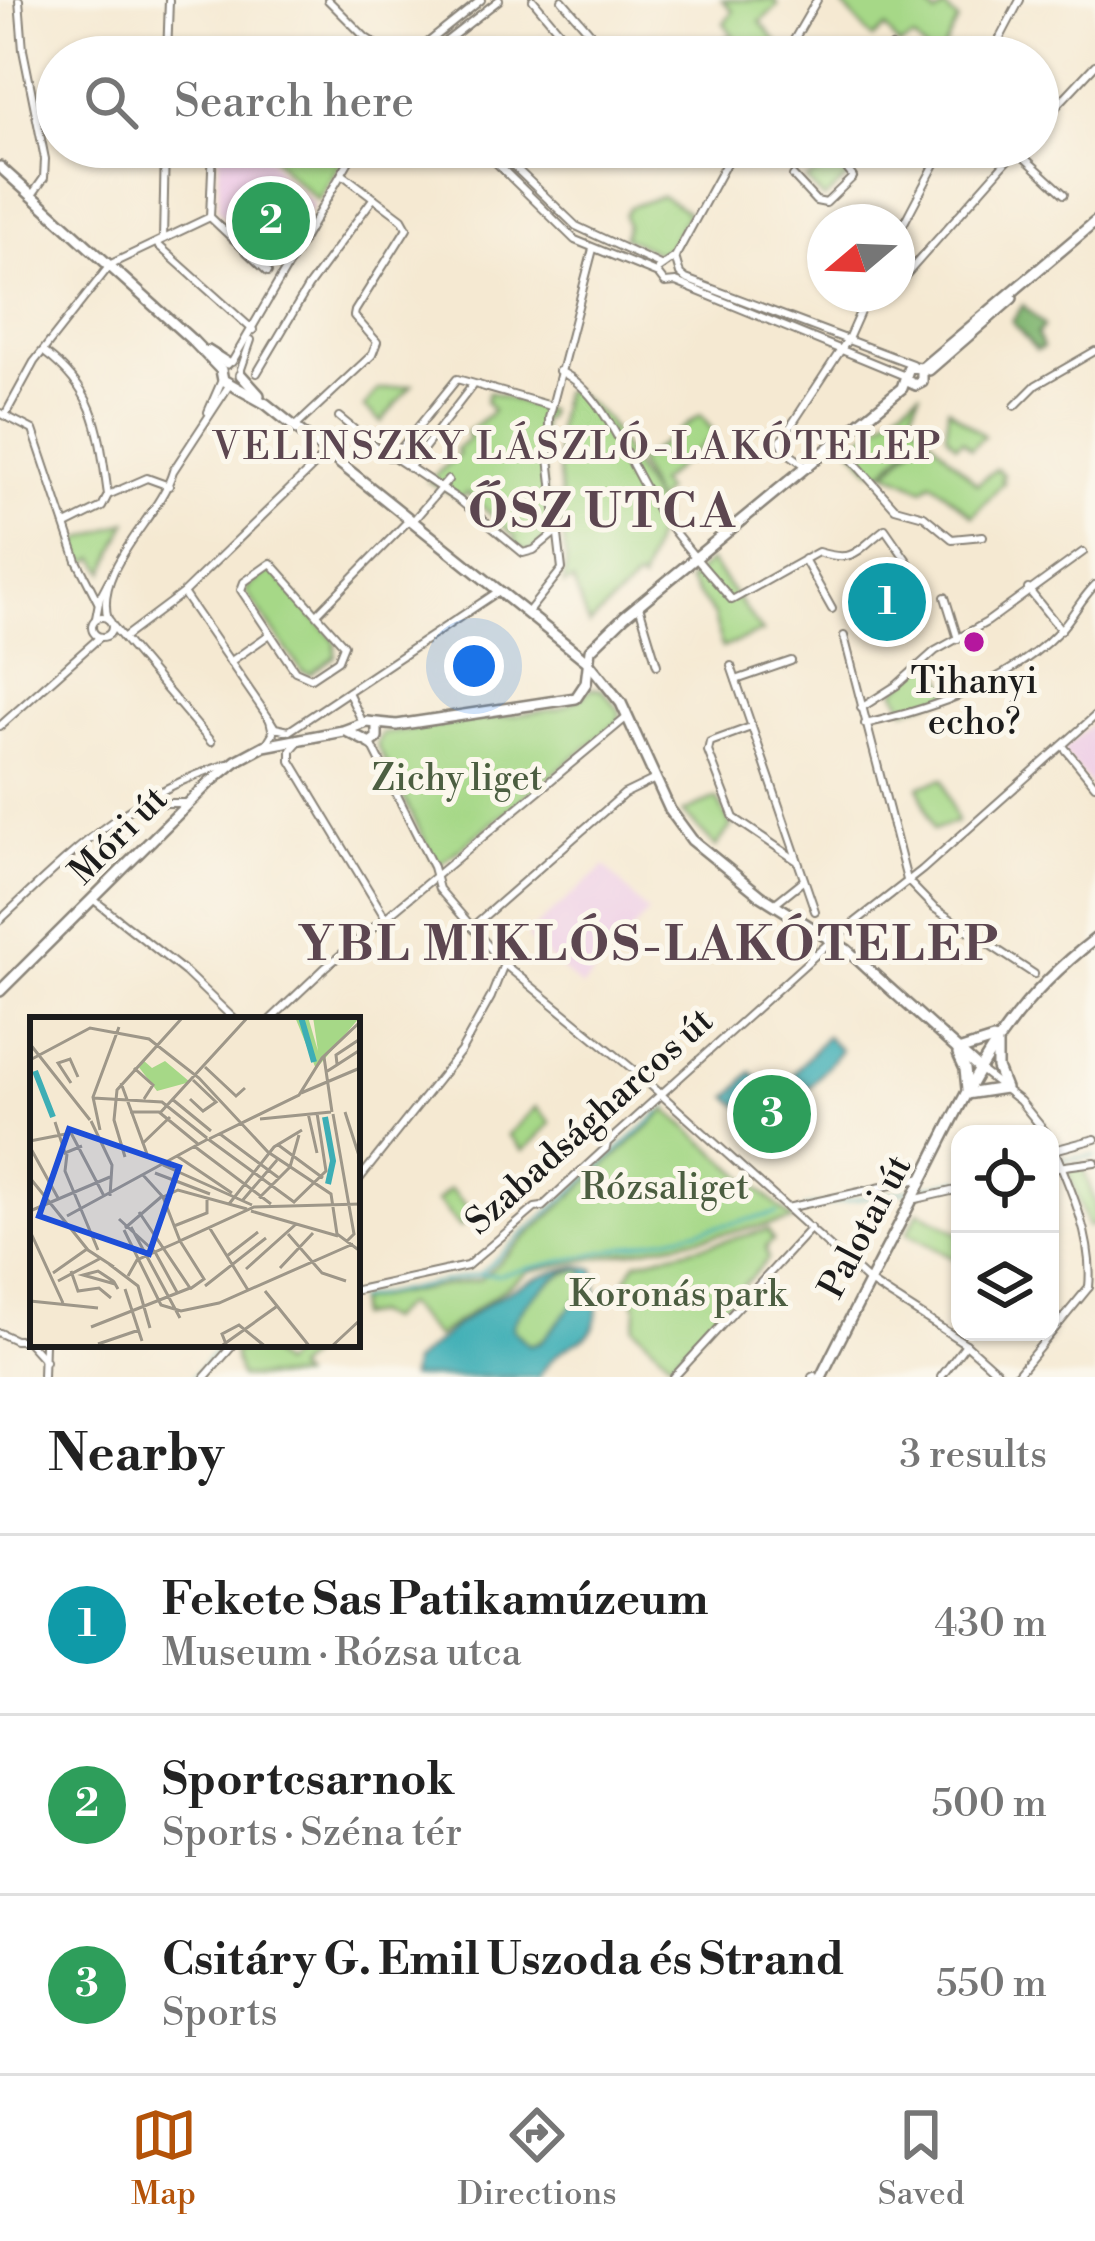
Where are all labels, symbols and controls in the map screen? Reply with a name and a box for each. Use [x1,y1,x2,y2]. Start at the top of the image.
search box [36,36,1059,168]
icon: search [78,69,144,135]
text: Search here [174,74,414,131]
pin: 2 [232,176,310,266]
north arrow [807,204,915,312]
district label: VELINSZKY LÁSZLÓ-LAKÓTELEP [211,420,944,472]
district label: ŐSZ UTCA [468,480,738,543]
pin: 1 [848,557,926,647]
marker: Tihanyi echo? [961,629,987,655]
your location [444,636,504,696]
place label: Tihanyi echo? [910,660,1038,746]
park label: Zichy liget [372,757,543,802]
street label: Móri út [60,777,178,895]
district label: YBL MIKLÓS-LAKÓTELEP [298,913,1000,976]
street label: Szabadságharcos út [457,999,723,1245]
inset map [30,1017,360,1347]
pin: 3 [733,1069,811,1159]
map controls [951,1125,1059,1341]
button: locate [951,1125,1059,1233]
street label: Palotai út [810,1147,923,1306]
park label: Rózsaliget [581,1166,749,1211]
button: layers [951,1233,1059,1341]
park label: Koronás park [569,1273,789,1318]
text: Nearby [48,1423,224,1487]
text: 3 results [899,1431,1047,1480]
text: Fekete Sas Patikamúzeum [162,1572,708,1629]
text: 1 [78,1600,96,1649]
text: 430 m [934,1600,1047,1649]
text: Museum · Rózsa utca [162,1629,522,1678]
text: Sportcsarnok [162,1752,454,1809]
text: 2 [75,1780,99,1829]
text: 500 m [932,1780,1047,1829]
text: Sports · Széna tér [162,1809,462,1858]
text: Csitáry G. Emil Uszoda és Strand [162,1932,844,1989]
text: 3 [75,1960,99,2009]
text: 550 m [936,1960,1047,2009]
text: Sports [162,1989,278,2038]
tab: Map [131,2102,197,2215]
tab: Directions [458,2102,617,2215]
tab: Saved [878,2102,964,2215]

